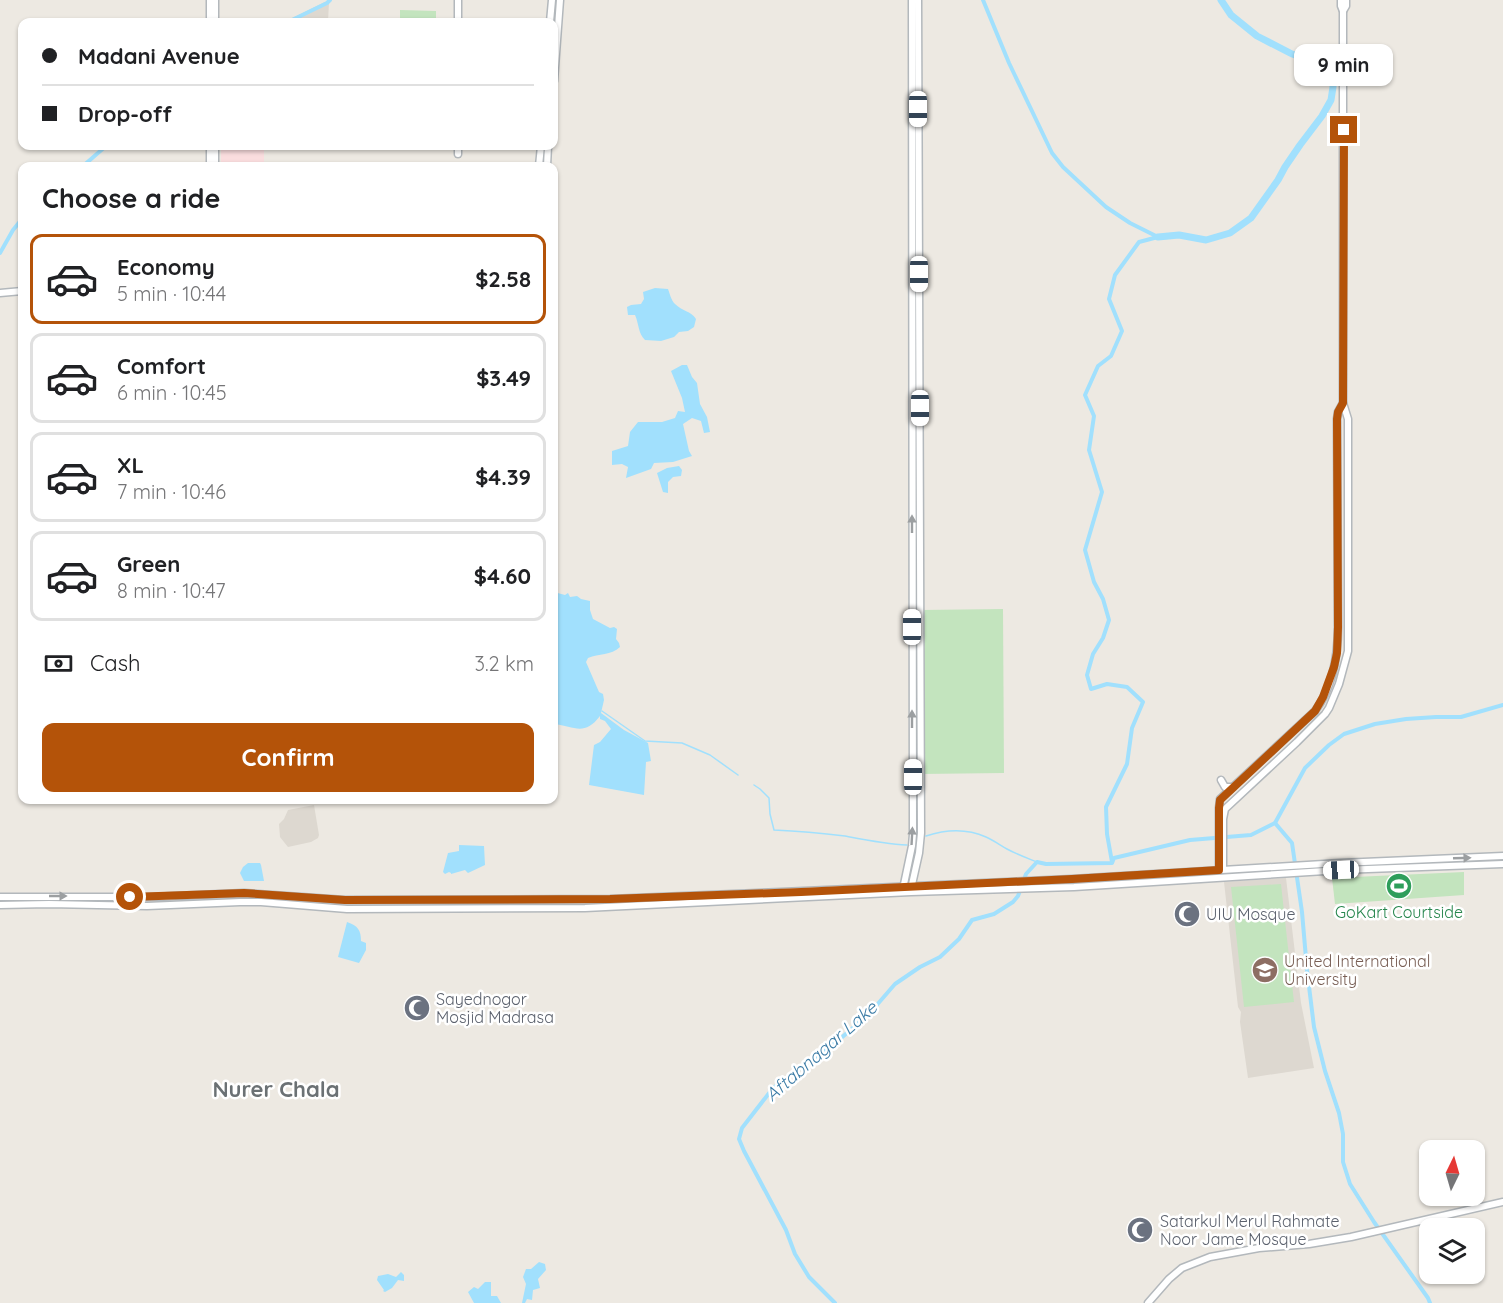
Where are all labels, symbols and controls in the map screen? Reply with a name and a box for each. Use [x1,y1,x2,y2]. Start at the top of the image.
text: Madani Avenue [78,42,240,70]
callout: 9 min [1294,43,1394,85]
text: 9 min [1317,52,1370,77]
car [909,91,927,127]
text: Drop-off [78,100,172,128]
route end [1330,116,1357,143]
text: Choose a ride [42,181,220,215]
icon: car [45,252,99,306]
text: Economy [117,253,215,281]
car [910,256,928,292]
text: $2.58 [475,265,531,293]
text: 5 min · 10:44 [117,281,226,306]
icon: car [45,351,99,405]
text: Comfort [117,352,206,380]
text: $3.49 [476,364,531,392]
text: 6 min · 10:45 [117,380,227,405]
car [911,390,929,426]
icon: car [45,450,99,504]
text: XL [117,451,144,479]
text: $4.39 [475,463,531,491]
text: 7 min · 10:46 [117,479,226,504]
one-way arrow [907,514,917,533]
icon: car [45,549,99,603]
text: Green [117,550,180,578]
text: $4.60 [474,562,531,590]
text: 8 min · 10:47 [117,578,225,603]
car [903,609,921,645]
icon: cash [42,647,75,680]
text: Cash [90,649,141,677]
text: 3.2 km [474,651,534,676]
one-way arrow [907,709,917,728]
button: Confirm [42,723,534,792]
car [904,759,922,795]
one-way arrow [908,826,917,845]
one-way arrow [1452,854,1471,863]
car [1323,860,1359,880]
sports icon: GoKart Courtside [1384,871,1414,901]
route start [116,883,143,910]
one-way arrow [49,891,68,901]
mosque icon: UIU Mosque [1172,899,1202,929]
place label: GoKart Courtside [1335,902,1463,922]
place label: UIU Mosque [1206,904,1295,924]
place label: United International University [1284,951,1430,989]
school or university icon: United International University [1250,955,1280,985]
place label: Sayednogor Mosjid Madrasa [436,989,554,1027]
mosque icon: Sayednogor Mosjid Madrasa [402,993,432,1023]
water label: Aftabnagar Lake [760,995,882,1106]
district label: Nurer Chala [212,1075,340,1103]
north arrow [1419,1140,1485,1206]
map controls [1419,1140,1485,1284]
place label: Satarkul Merul Rahmate Noor Jame Mosque [1160,1211,1339,1249]
mosque icon: Satarkul Merul Rahmate Noor Jame Mosque [1125,1215,1155,1245]
button: layers [1419,1218,1485,1284]

